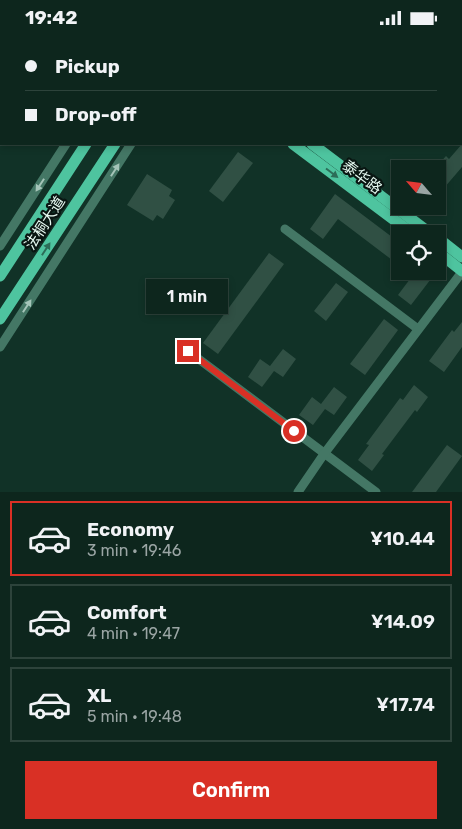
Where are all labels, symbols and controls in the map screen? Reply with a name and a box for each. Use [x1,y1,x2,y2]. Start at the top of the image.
text: 19:42 [25,6,78,29]
text: Pickup [55,55,120,78]
text: Drop-off [55,103,137,126]
street label: 泰华路 [339,156,385,198]
north arrow [391,160,446,215]
map controls [391,160,446,280]
one-way arrow [110,163,119,176]
one-way arrow [325,168,339,178]
one-way arrow [35,178,45,191]
street label: 法桐大道 [21,193,69,253]
button: locate [391,225,446,280]
one-way arrow [41,242,51,256]
callout: 1 min [147,279,229,313]
text: 1 min [167,287,207,306]
one-way arrow [22,300,31,313]
route end [177,340,199,362]
route start [283,420,305,442]
icon: car [27,516,72,561]
text: Economy [87,518,174,541]
text: ¥10.44 [370,527,435,550]
text: 3 min · 19:46 [87,541,181,560]
icon: car [27,599,72,644]
text: Comfort [87,601,167,624]
text: ¥14.09 [371,610,435,633]
text: 4 min · 19:47 [87,624,180,643]
icon: car [27,682,72,727]
text: XL [87,684,111,707]
text: ¥17.74 [376,693,435,716]
text: 5 min · 19:48 [87,707,182,726]
button: Confirm [25,761,437,819]

